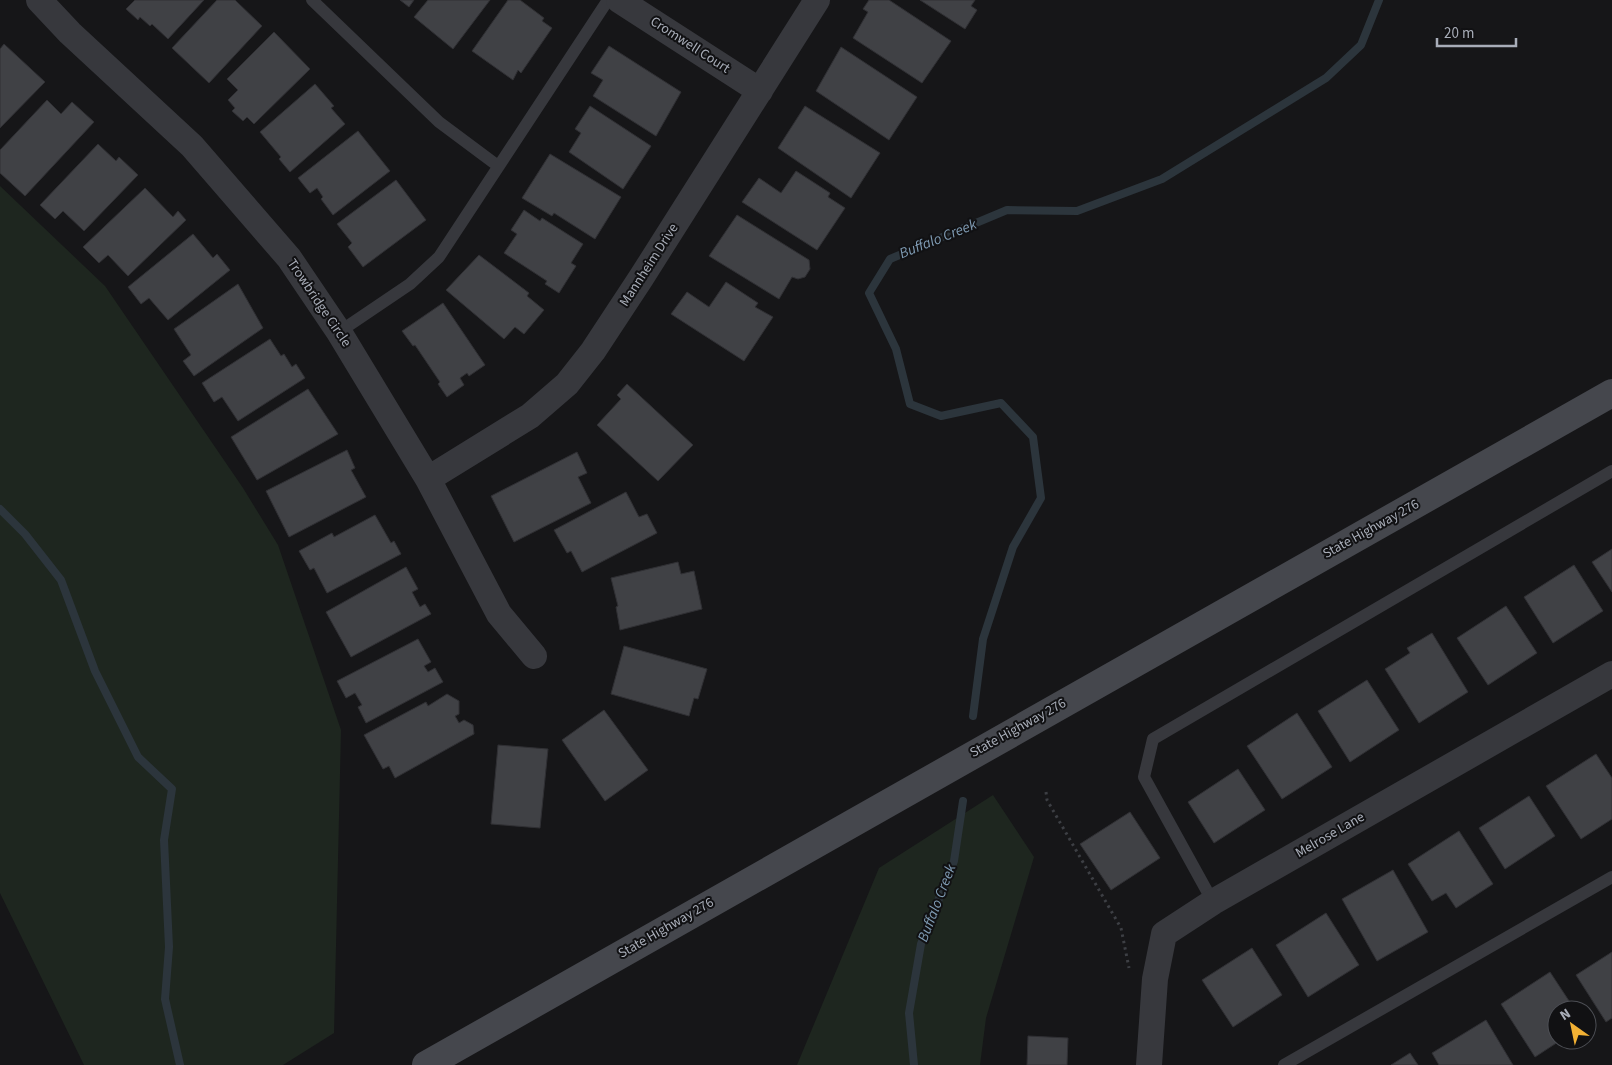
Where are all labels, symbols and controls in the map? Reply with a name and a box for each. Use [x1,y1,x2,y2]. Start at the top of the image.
street label: Cromwell Court [646,12,734,78]
scale bar [1437,15,1516,47]
text: 20 m [1444,23,1474,44]
water label: Buffalo Creek [896,214,981,264]
street label: Mannheim Drive [615,220,683,310]
street label: Trowbridge Circle [282,255,356,351]
street label: State Highway 276 [1319,494,1423,564]
street label: State Highway 276 [966,693,1070,763]
street label: Melrose Lane [1292,807,1368,863]
water label: Buffalo Creek [913,860,962,945]
street label: State Highway 276 [615,893,717,963]
north arrow [1547,1000,1597,1050]
text: N [1556,1004,1575,1026]

